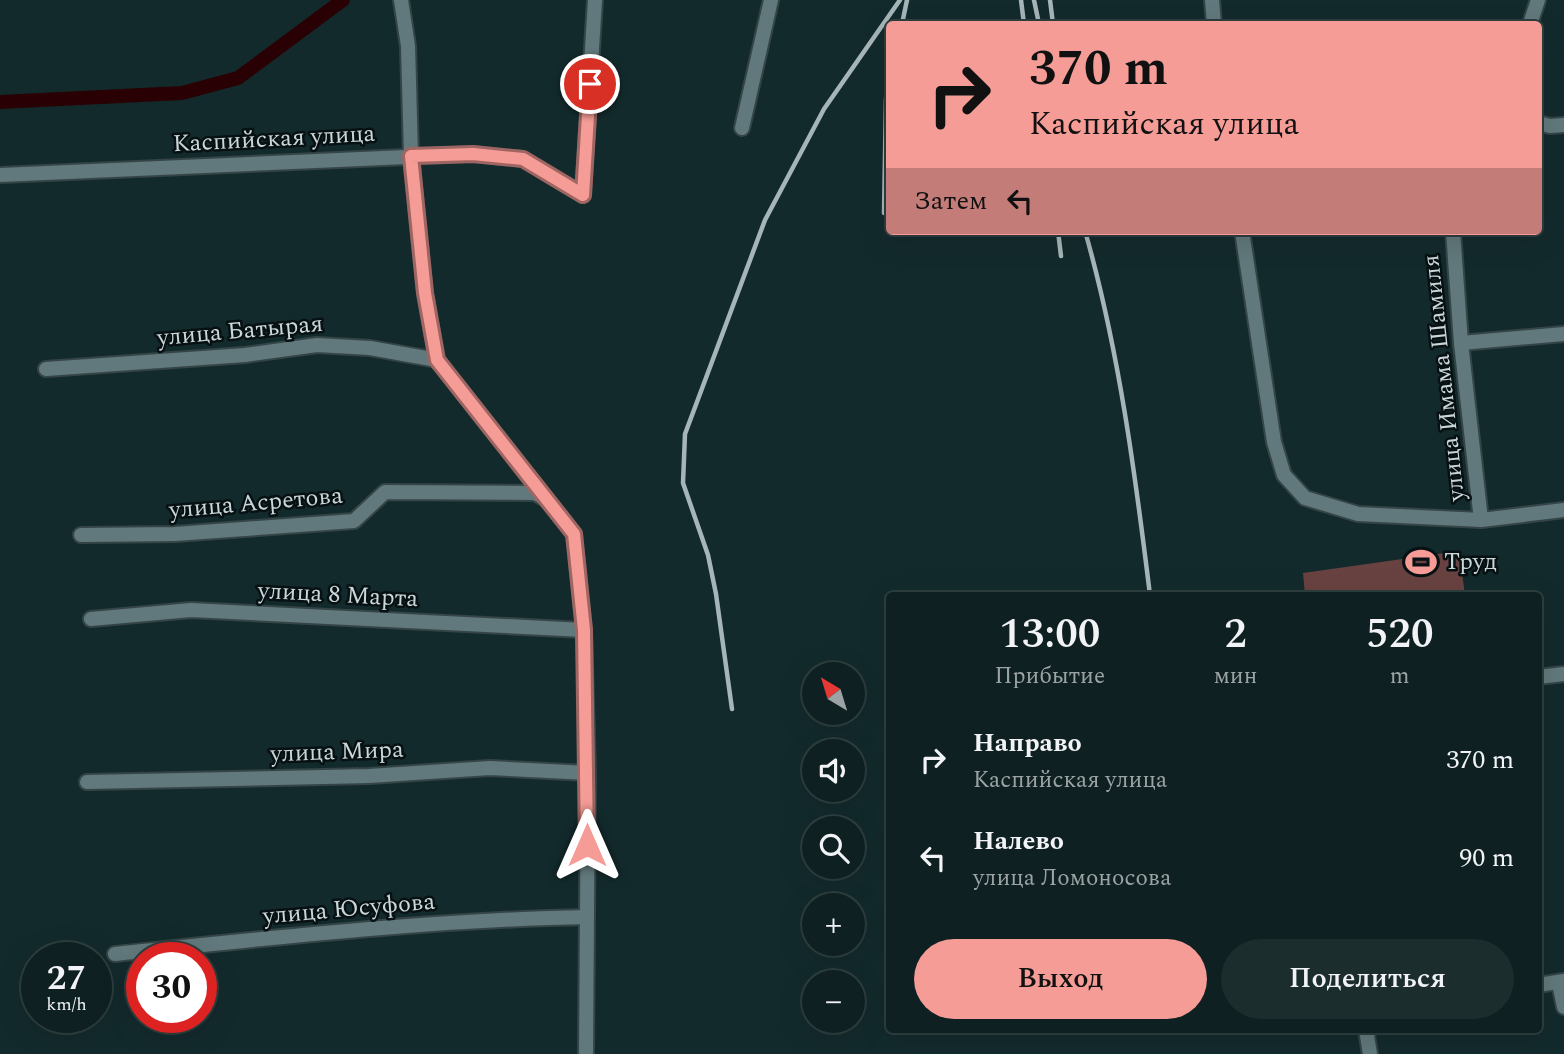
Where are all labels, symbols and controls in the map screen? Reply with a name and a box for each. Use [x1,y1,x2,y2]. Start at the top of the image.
text: 370 m [1029,32,1168,107]
icon: right [914,49,1005,140]
pin [560,54,620,114]
icon: arrive [571,65,609,103]
text: Каспийская улица [1029,100,1299,149]
street label: Каспийская улица [172,116,376,162]
text: Затем [914,181,987,221]
icon: left [1001,182,1039,220]
street label: улица Имама Шамиля [1413,253,1475,504]
street label: улица Батырая [155,306,325,356]
street label: улица Асретова [167,477,345,529]
place label: Труд [1444,544,1497,580]
sports icon: Труд [1404,545,1438,579]
street label: улица 8 Марта [256,573,419,617]
text: 13:00 [999,603,1100,666]
text: 2 [1224,603,1247,666]
text: 520 [1366,603,1433,666]
text: Прибытие [995,659,1105,694]
text: мин [1214,659,1257,694]
text: m [1390,659,1410,694]
north arrow [802,662,864,724]
map controls [802,662,865,1033]
text: Направо [973,723,1082,763]
street label: улица Мира [269,732,405,772]
button: sound [802,739,865,802]
text: 370 m [1446,740,1514,780]
icon: right [914,741,952,779]
text: Каспийская улица [973,763,1167,798]
position arrow [550,808,624,882]
button: search [802,816,865,879]
text: Налево [973,821,1064,861]
text: 90 m [1459,838,1514,878]
icon: left [914,839,952,877]
text: улица Ломоносова [973,861,1171,896]
street label: улица Юсуфова [260,884,437,935]
button: + [802,893,865,956]
button: Выход [914,939,1207,1019]
button: Поделиться [1221,939,1514,1019]
speed limit sign: 30 [126,942,217,1033]
text: 27 [47,952,86,1005]
button: − [802,970,865,1033]
text: km/h [46,991,87,1018]

